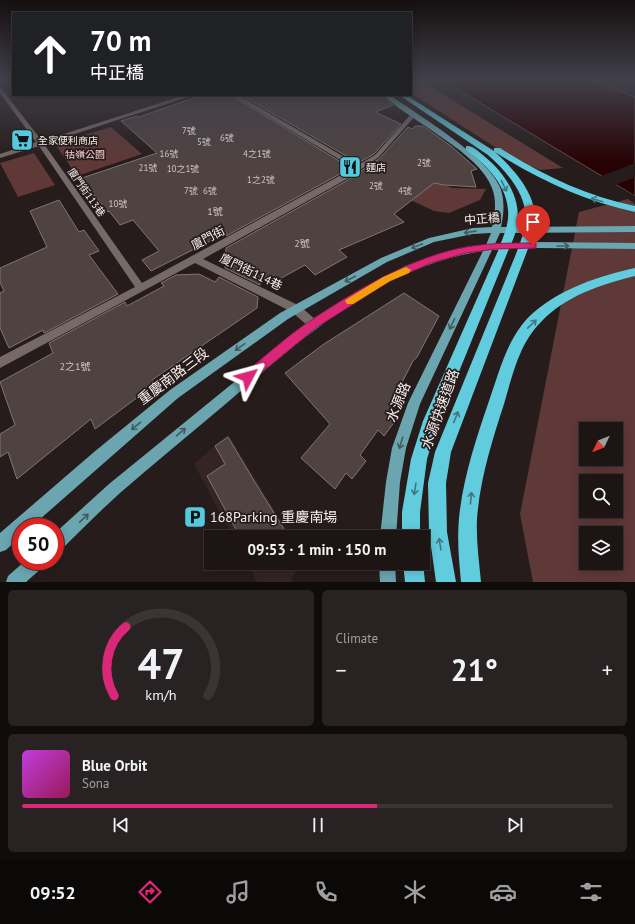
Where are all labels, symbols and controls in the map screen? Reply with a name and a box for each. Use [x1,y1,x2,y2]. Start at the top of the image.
text: 70 m [90,22,151,59]
icon: ahead [24,28,76,80]
text: 中正橋 [90,61,144,84]
house number: 7號 [182,125,196,136]
supermarket icon: 全家便利商店 [9,127,35,153]
house number: 6號 [220,132,234,143]
place label: 全家便利商店 [38,134,98,147]
house number: 5號 [197,136,211,147]
park label: 牯嶺公園 [65,148,105,161]
house number: 16號 [160,148,178,159]
house number: 4之1號 [243,148,271,159]
restaurant icon: 麵店 [337,154,363,180]
house number: 2號 [417,157,431,168]
place label: 麵店 [366,161,386,174]
house number: 21號 [139,162,157,173]
house number: 10之1號 [167,163,199,174]
street label: 廈門街113巷 [65,165,108,219]
house number: 1之2號 [247,174,275,185]
house number: 2號 [369,180,383,191]
one-way arrow [501,180,509,192]
house number: 7號 [184,185,198,196]
house number: 6號 [203,185,217,196]
house number: 4號 [398,185,412,196]
one-way arrow [591,196,604,203]
house number: 10號 [109,198,127,209]
house number: 1號 [207,205,223,218]
pin [516,205,550,246]
street label: 中正橋 [463,209,501,228]
icon: arrive [522,211,544,233]
street label: 廈門街 [188,222,227,253]
one-way arrow [464,228,477,236]
house number: 2號 [294,237,310,250]
one-way arrow [556,242,569,250]
one-way arrow [411,243,423,250]
street label: 廈門街114巷 [218,250,285,293]
one-way arrow [344,276,356,283]
one-way arrow [448,318,455,330]
one-way arrow [527,319,537,329]
one-way arrow [234,343,245,351]
street label: 重慶南路三段 [134,344,212,408]
position arrow [227,356,269,398]
house number: 2之1號 [60,360,90,373]
street label: 水源快速道路 [417,366,463,452]
street label: 水源路 [382,379,414,425]
one-way arrow [453,411,461,423]
one-way arrow [131,421,141,430]
north arrow [579,422,623,466]
map controls [579,422,623,570]
one-way arrow [176,428,187,437]
one-way arrow [397,437,404,450]
button: search [579,474,623,518]
one-way arrow [411,482,419,495]
one-way arrow [467,492,475,505]
parking icon: 168Parking 重慶南場 [182,504,208,530]
place label: 168Parking 重慶南場 [210,508,337,526]
one-way arrow [78,514,88,523]
speed limit sign: 50 [12,518,64,570]
button: layers [579,526,623,570]
one-way arrow [435,537,443,550]
text: 09:53 · 1 min · 150 m [248,540,386,559]
text: Climate [336,630,378,647]
text: 47 [137,637,184,690]
text: 21° [451,650,498,689]
text: − [336,656,347,684]
text: + [602,656,613,684]
text: km/h [145,685,176,704]
text: Blue Orbit [82,756,147,775]
text: Sona [82,775,109,792]
icon: previous [110,814,132,836]
icon: pause [307,814,329,836]
icon: next [504,814,526,836]
icon: directions [136,878,164,906]
icon: music [224,878,252,906]
icon: phone [312,878,340,906]
icon: climate [401,878,429,906]
icon: car [489,878,517,906]
icon: filters [577,878,605,906]
text: 09:52 [30,881,76,904]

